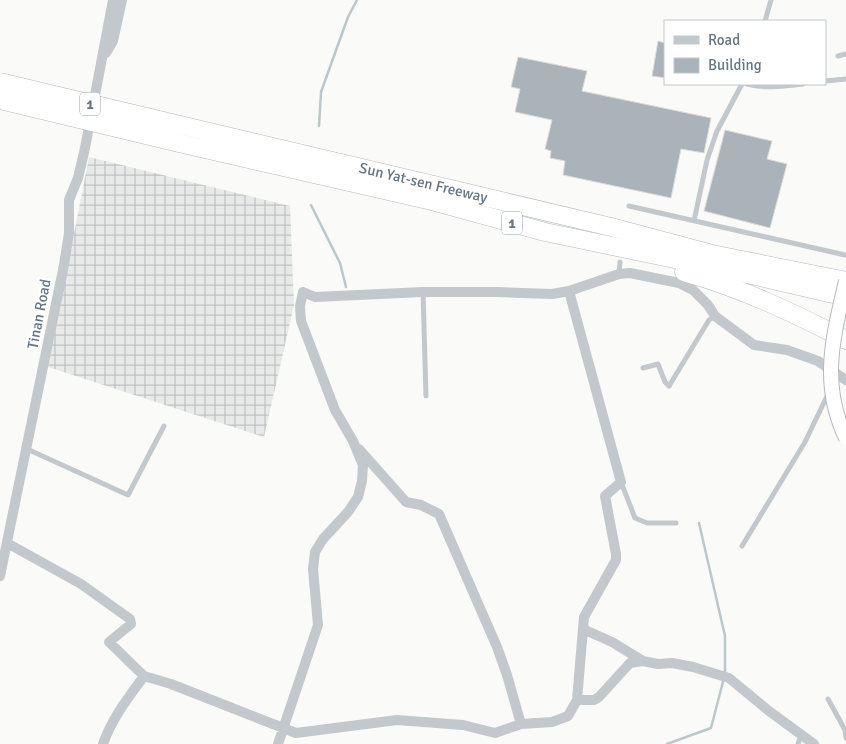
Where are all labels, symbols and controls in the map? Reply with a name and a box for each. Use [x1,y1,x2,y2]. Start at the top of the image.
legend [664,20,826,85]
text: Road [708,31,740,49]
text: Building [708,56,762,74]
road number: 1 [80,92,100,116]
street label: Sun Yat-sen Freeway [357,159,489,206]
road number: 1 [502,212,522,234]
street label: Tinan Road [23,277,55,350]

